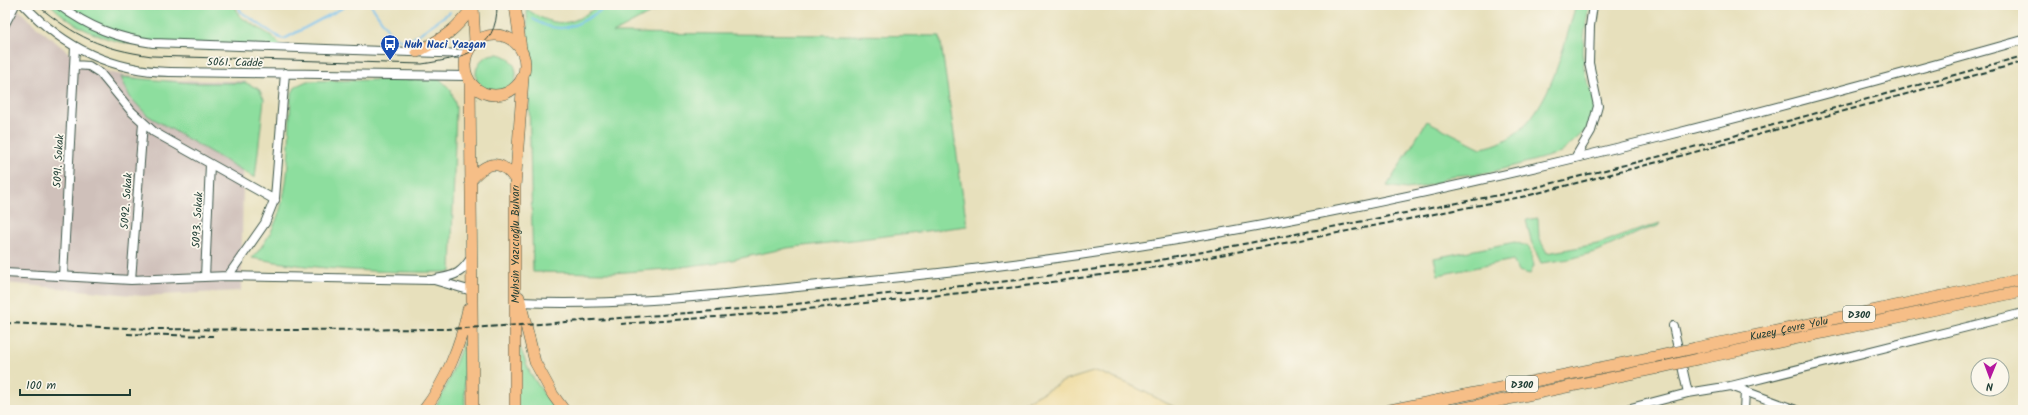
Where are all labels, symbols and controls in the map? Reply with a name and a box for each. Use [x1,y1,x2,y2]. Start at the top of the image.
bus stop icon: Nuh Naci Yazgan [379,33,401,61]
place label: Nuh Naci Yazgan [404,36,486,54]
street label: 5061. Cadde [207,54,263,72]
street label: 5091. Sokak [49,133,69,188]
street label: 5092. Sokak [116,171,138,230]
street label: Muhsin Yazıcıoğlu Bulvarı [507,184,525,303]
street label: 5093. Sokak [188,191,209,249]
road number: D300 [1843,306,1875,322]
street label: Kuzey Çevre Yolu [1748,312,1831,346]
north arrow [1970,357,2010,397]
scale bar [20,371,130,397]
text: 100 m [26,376,57,395]
road number: D300 [1506,376,1538,392]
text: N [1986,377,1993,395]

